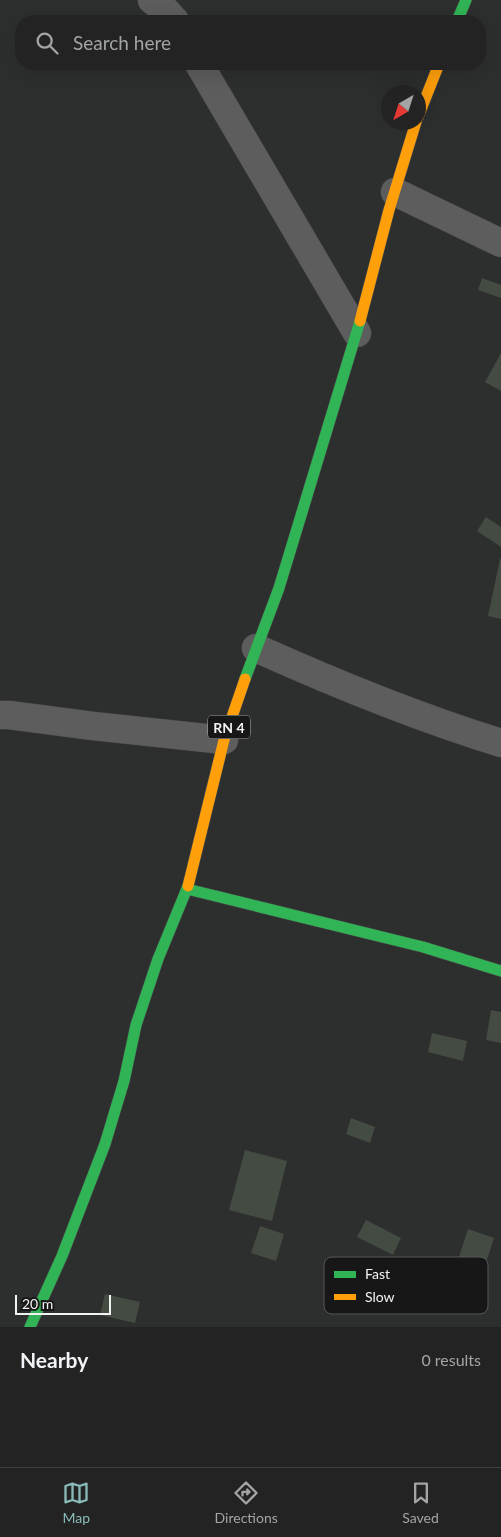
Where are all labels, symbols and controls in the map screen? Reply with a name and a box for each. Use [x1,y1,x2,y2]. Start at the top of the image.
search box [15,15,486,70]
icon: search [33,29,61,57]
text: Search here [73,31,171,54]
north arrow [381,85,426,130]
road number: RN 4 [208,716,250,739]
legend [324,1257,488,1314]
text: Fast [365,1265,390,1282]
text: Slow [365,1288,395,1305]
scale bar [15,1292,111,1315]
text: 20 m [22,1295,53,1312]
text: Nearby [20,1347,88,1372]
text: 0 results [421,1350,481,1369]
tab: Map [62,1479,90,1526]
tab: Directions [215,1479,278,1526]
tab: Saved [402,1479,439,1526]

